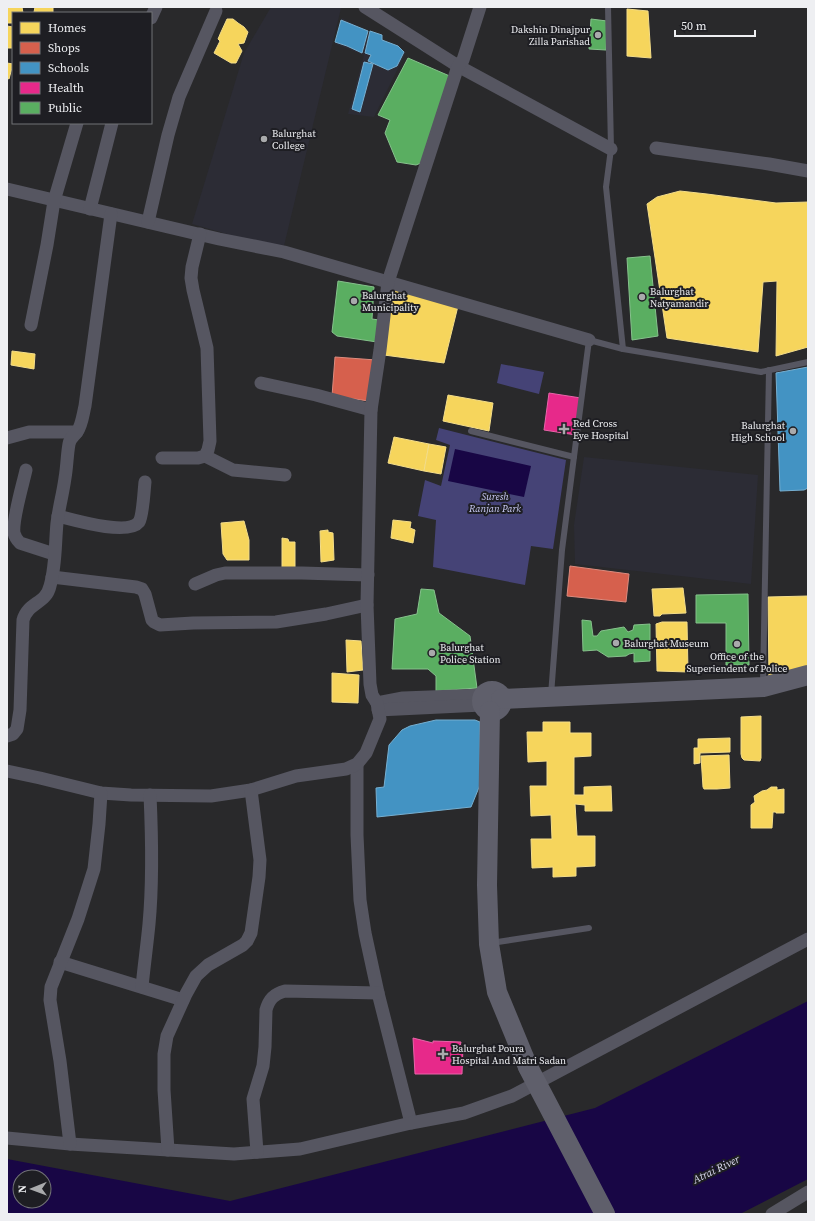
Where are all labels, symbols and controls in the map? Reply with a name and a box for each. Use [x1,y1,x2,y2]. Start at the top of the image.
legend [12,12,152,124]
scale bar [675,12,755,38]
text: 50 m [681,18,707,34]
text: Homes [48,20,86,36]
place label: Dakshin Dinajpur Zilla Parishad [511,23,591,48]
marker: Dakshin Dinajpur Zilla Parishad [593,30,603,40]
text: Shops [48,40,80,56]
text: Schools [48,60,89,76]
text: Health [48,80,84,96]
text: Public [48,100,82,116]
place label: Balurghat College [272,127,316,152]
marker: Balurghat College [259,134,269,144]
place label: Balurghat Natyamandir [650,285,709,310]
place label: Balurghat Municipality [362,289,420,314]
marker: Balurghat Natyamandir [637,292,647,302]
marker: Balurghat Municipality [349,296,359,306]
place label: Red Cross Eye Hospital [573,417,629,442]
place label: Balurghat High School [731,419,786,444]
marker: Red Cross Eye Hospital [558,423,570,435]
marker: Balurghat High School [788,426,798,436]
park label: Suresh Ranjan Park [468,490,521,515]
place label: Balurghat Museum [624,637,709,650]
marker: Balurghat Museum [611,638,621,648]
marker: Office of the Superiendent of Police [732,639,742,649]
place label: Balurghat Police Station [440,641,501,666]
marker: Balurghat Police Station [427,648,437,658]
place label: Office of the Superiendent of Police [687,650,787,675]
place label: Balurghat Poura Hospital And Matri Sadan [452,1042,566,1067]
marker: Balurghat Poura Hospital And Matri Sadan [437,1048,449,1060]
water label: Atrai River [689,1151,743,1188]
north arrow [12,1169,52,1209]
text: N [15,1185,30,1193]

